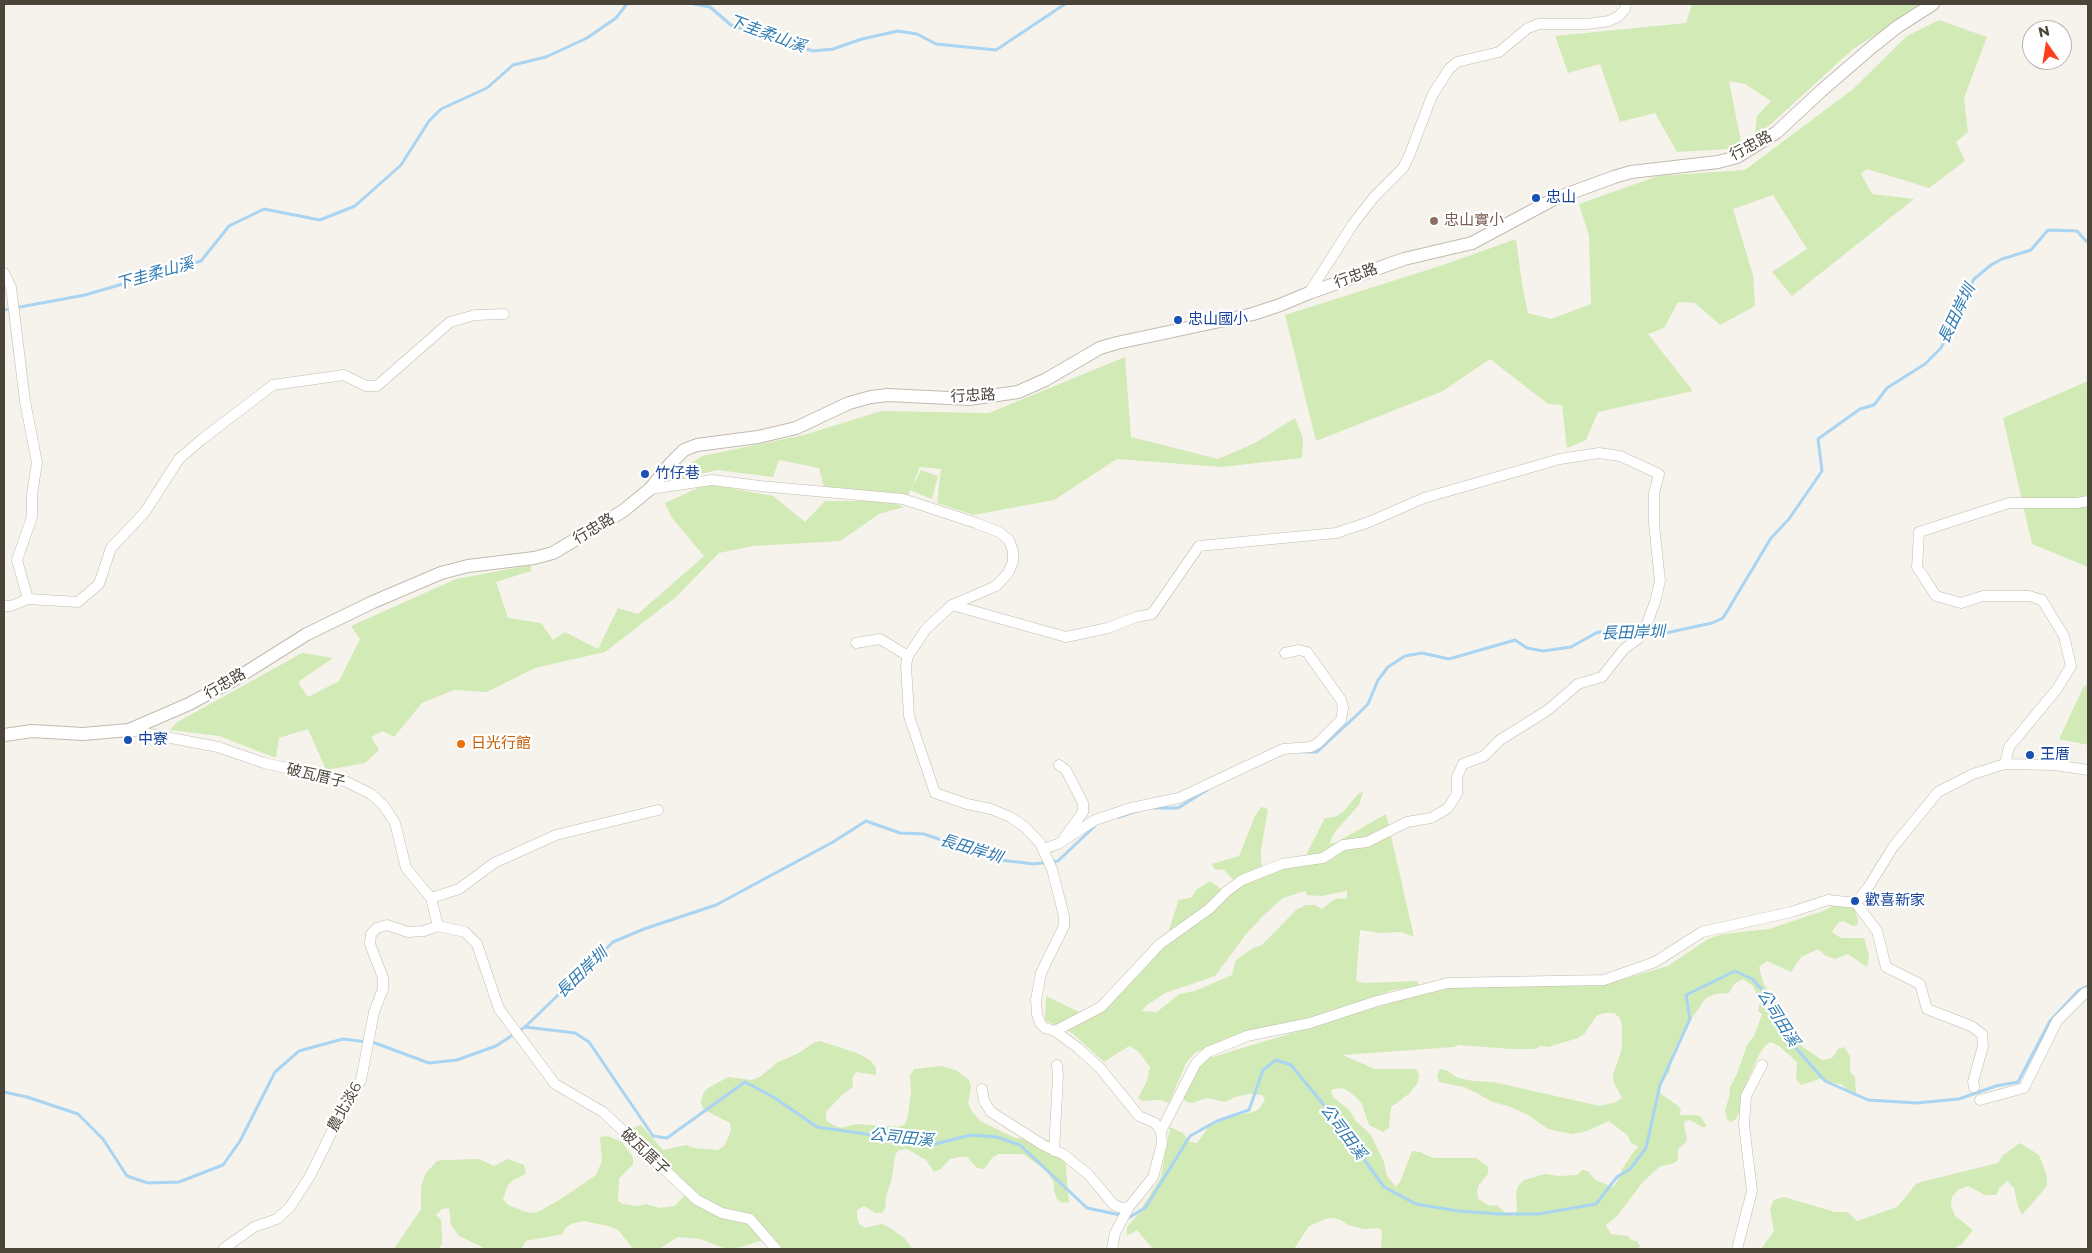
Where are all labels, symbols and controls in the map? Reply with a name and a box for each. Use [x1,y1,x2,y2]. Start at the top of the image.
water label: 下圭柔山溪 [726,11,808,57]
north arrow [2022,20,2072,70]
text: N [2036,21,2051,41]
street label: 行忠路 [1727,127,1775,165]
place label: 忠山 [1546,189,1576,207]
marker: 忠山 [1530,192,1542,204]
place label: 忠山實小 [1444,212,1504,230]
marker: 忠山實小 [1428,215,1440,227]
water label: 下圭柔山溪 [114,254,196,294]
street label: 行忠路 [1332,260,1380,292]
water label: 長田岸圳 [1934,281,1980,347]
place label: 忠山國小 [1188,311,1248,329]
marker: 忠山國小 [1172,314,1184,326]
street label: 行忠路 [950,386,996,406]
place label: 竹仔巷 [655,465,700,483]
marker: 竹仔巷 [639,468,651,480]
street label: 行忠路 [570,510,618,548]
water label: 長田岸圳 [1601,622,1665,644]
street label: 行忠路 [201,665,249,703]
place label: 中寮 [138,731,168,749]
marker: 中寮 [122,734,134,746]
place label: 日光行館 [471,735,531,753]
marker: 日光行館 [455,738,467,750]
place label: 王厝 [2040,746,2070,764]
marker: 王厝 [2024,749,2036,761]
street label: 破瓦厝子 [285,760,347,792]
water label: 長田岸圳 [938,830,1004,868]
place label: 歡喜新家 [1865,892,1925,910]
marker: 歡喜新家 [1849,895,1861,907]
water label: 長田岸圳 [552,944,612,1002]
water label: 公司田溪 [1753,986,1803,1050]
street label: 農北淡6 [324,1079,366,1135]
water label: 公司田溪 [1316,1101,1370,1163]
street label: 破瓦厝子 [617,1125,673,1179]
water label: 公司田溪 [868,1125,934,1151]

